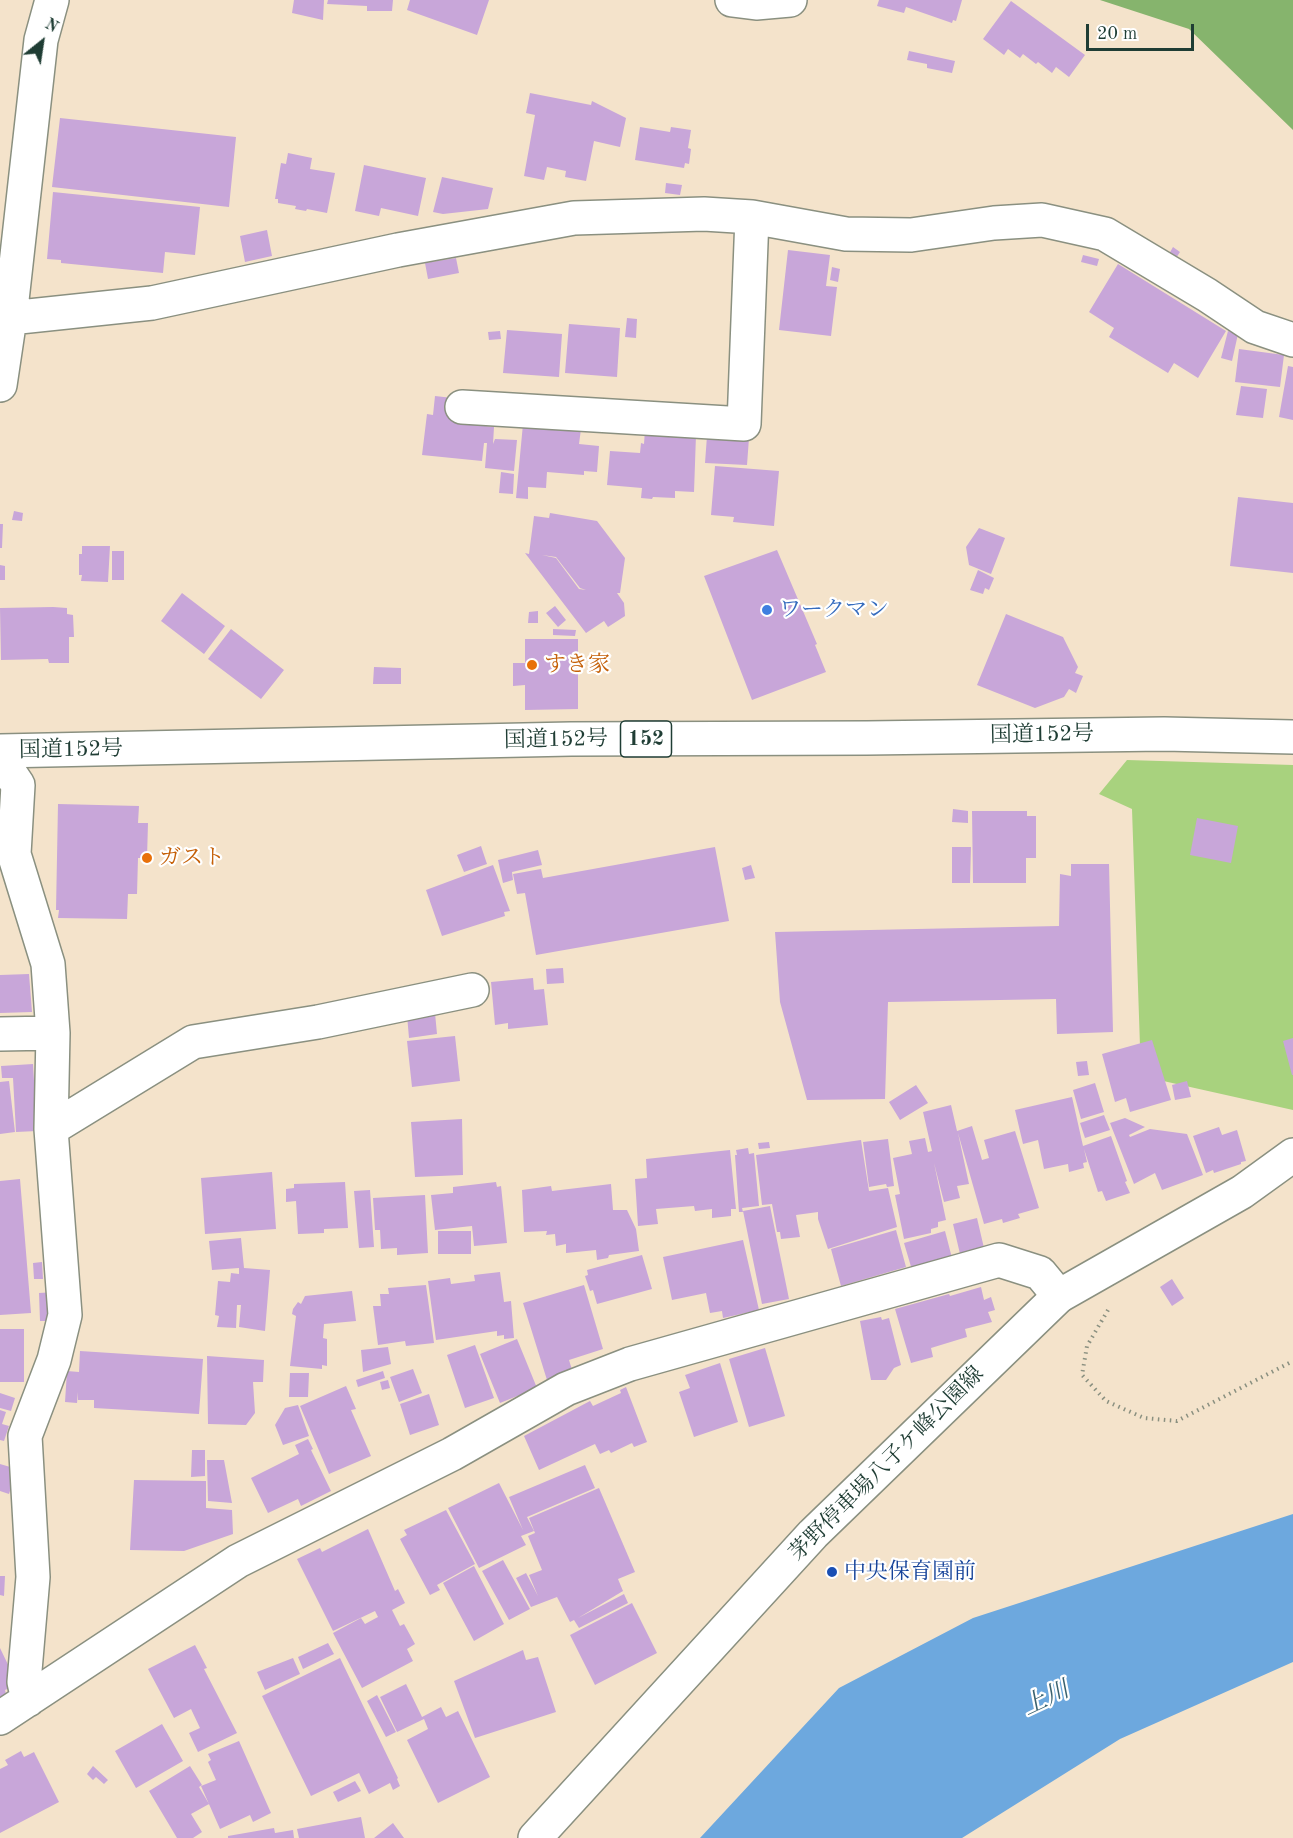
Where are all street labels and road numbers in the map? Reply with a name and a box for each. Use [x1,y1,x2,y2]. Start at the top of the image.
road number: 152 [620,721,672,757]
street label: 国道152号 [990,721,1094,749]
street label: 国道152号 [504,726,608,754]
street label: 国道152号 [19,736,123,764]
street label: 茅野停車場八子ケ峰公園線 [784,1361,990,1567]

